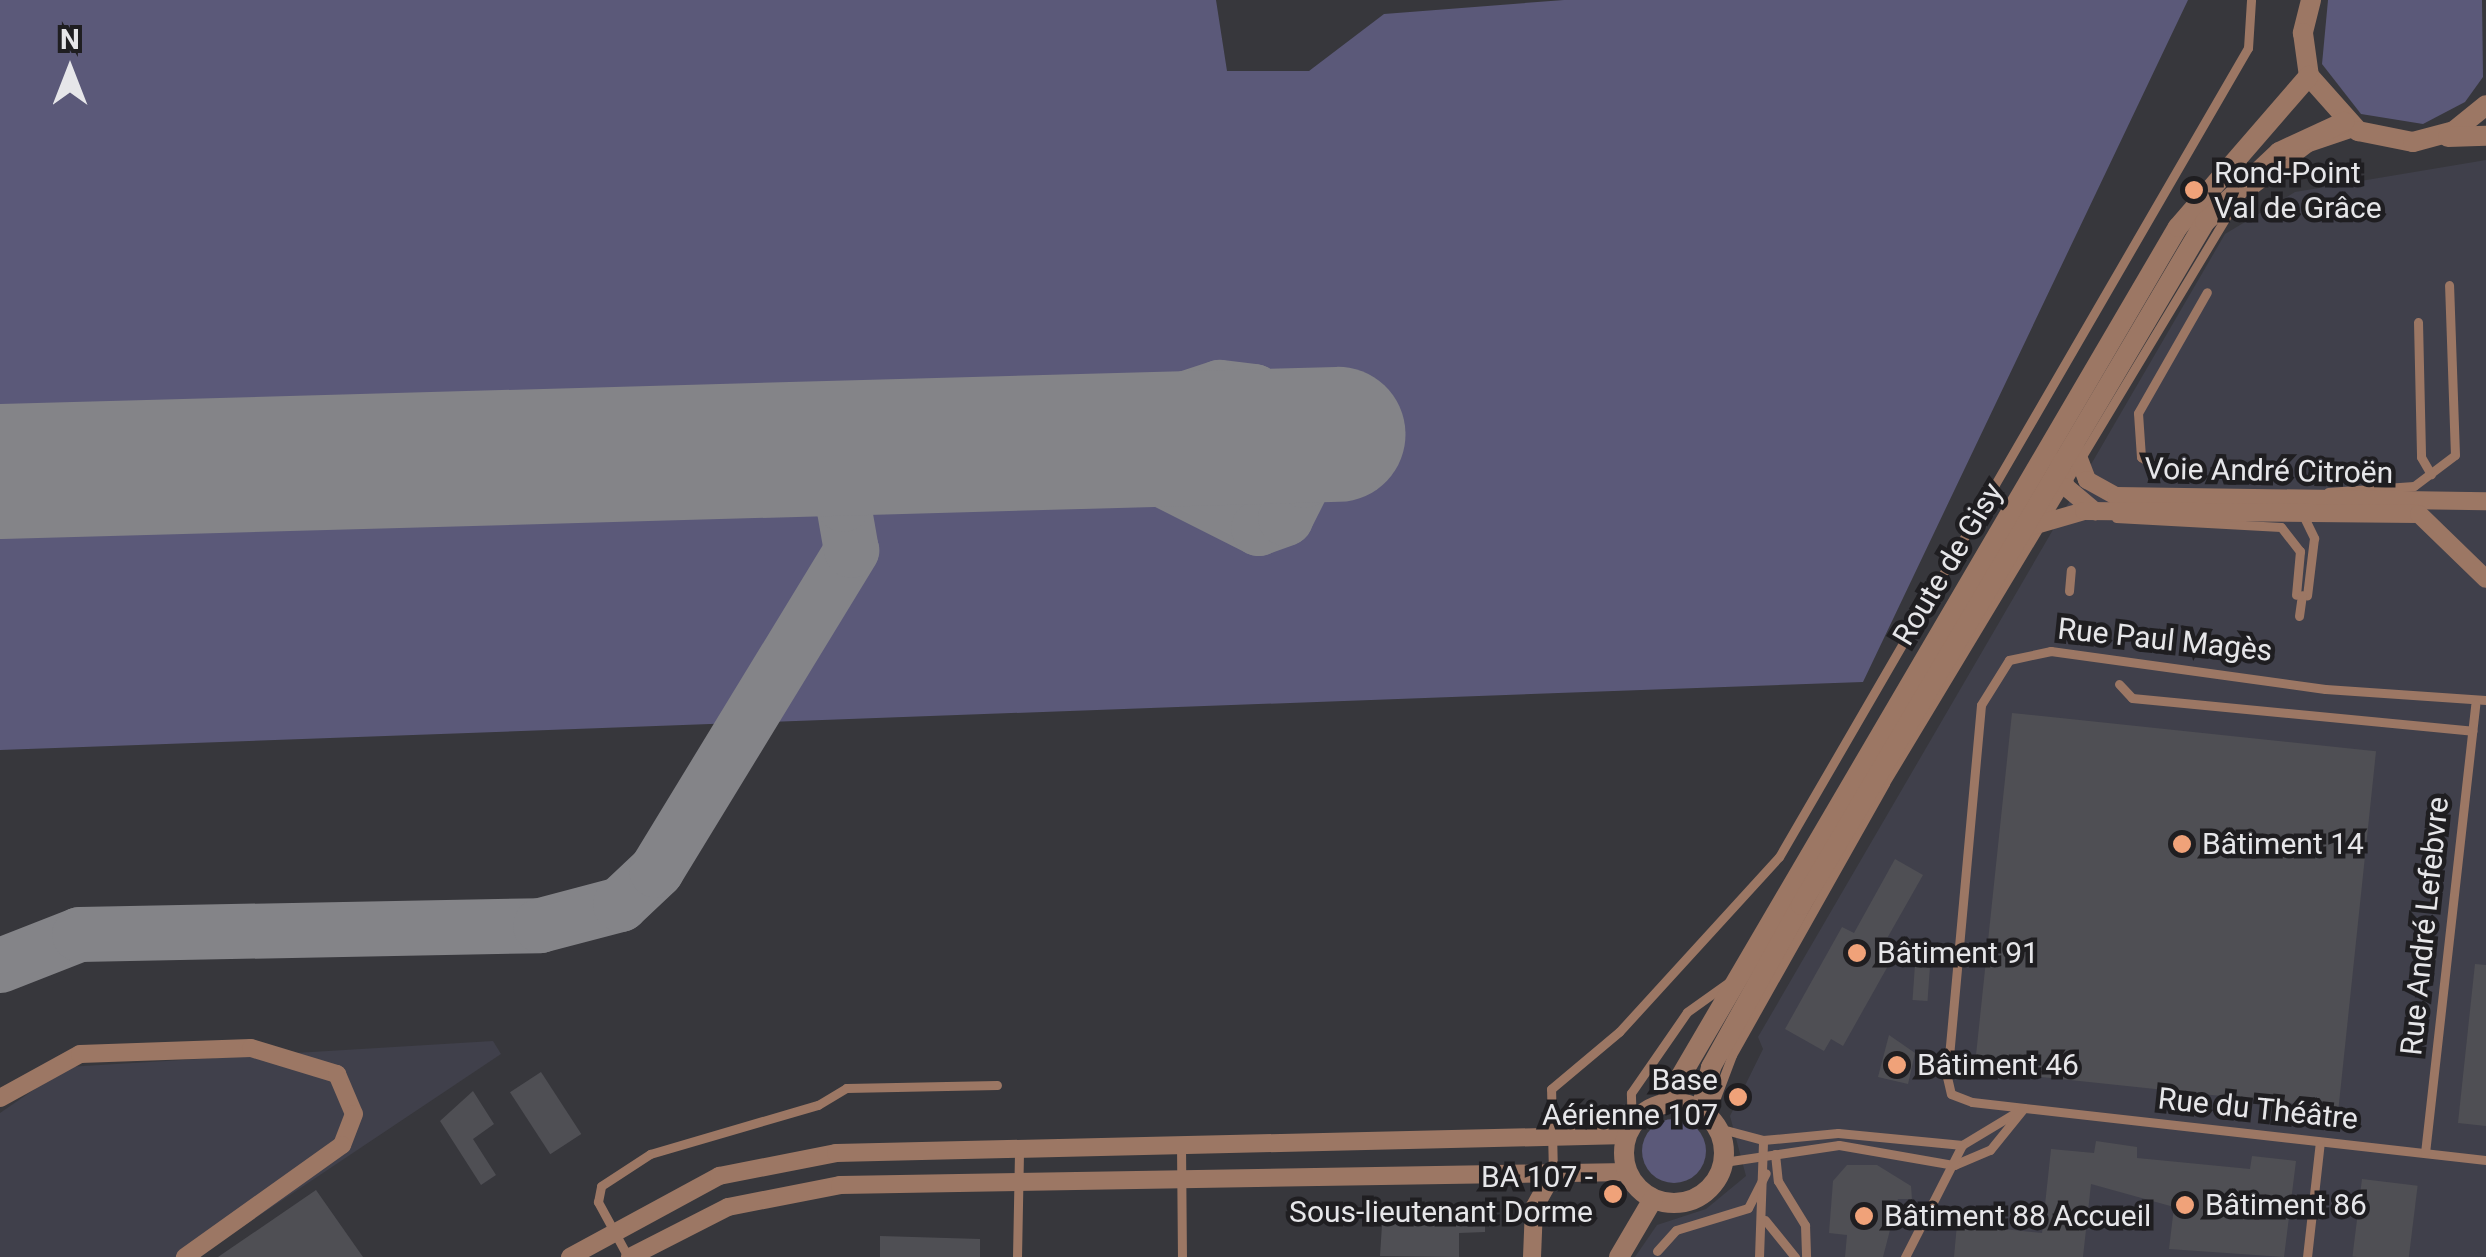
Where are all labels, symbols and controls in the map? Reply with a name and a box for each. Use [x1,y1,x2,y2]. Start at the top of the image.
north arrow [20,20,120,120]
text: N [60,23,80,56]
place label: Rond-Point Val de Grâce [2214,155,2382,226]
marker: Rond-Point Val de Grâce [2183,179,2205,201]
street label: Voie André Citroën [2144,451,2394,491]
street label: Route de Gisy [1885,476,2011,652]
street label: Rue Paul Magès [2056,611,2274,669]
street label: Rue André Lefebvre [2394,795,2456,1057]
place label: Bâtiment 14 [2202,826,2364,862]
marker: Bâtiment 14 [2171,833,2193,855]
place label: Bâtiment 91 [1877,935,2039,971]
marker: Bâtiment 91 [1846,942,1868,964]
place label: Bâtiment 46 [1917,1047,2079,1083]
marker: Bâtiment 46 [1886,1054,1908,1076]
place label: Base Aérienne 107 [1542,1062,1718,1132]
street label: Rue du Théâtre [2156,1081,2360,1137]
marker: Base Aérienne 107 [1727,1086,1749,1108]
place label: BA 107 - Sous-lieutenant Dorme [1289,1159,1593,1230]
marker: BA 107 - Sous-lieutenant Dorme [1602,1183,1624,1205]
place label: Bâtiment 86 [2205,1187,2367,1223]
marker: Bâtiment 86 [2174,1194,2196,1216]
place label: Bâtiment 88 Accueil [1884,1198,2151,1234]
marker: Bâtiment 88 Accueil [1853,1205,1875,1227]

